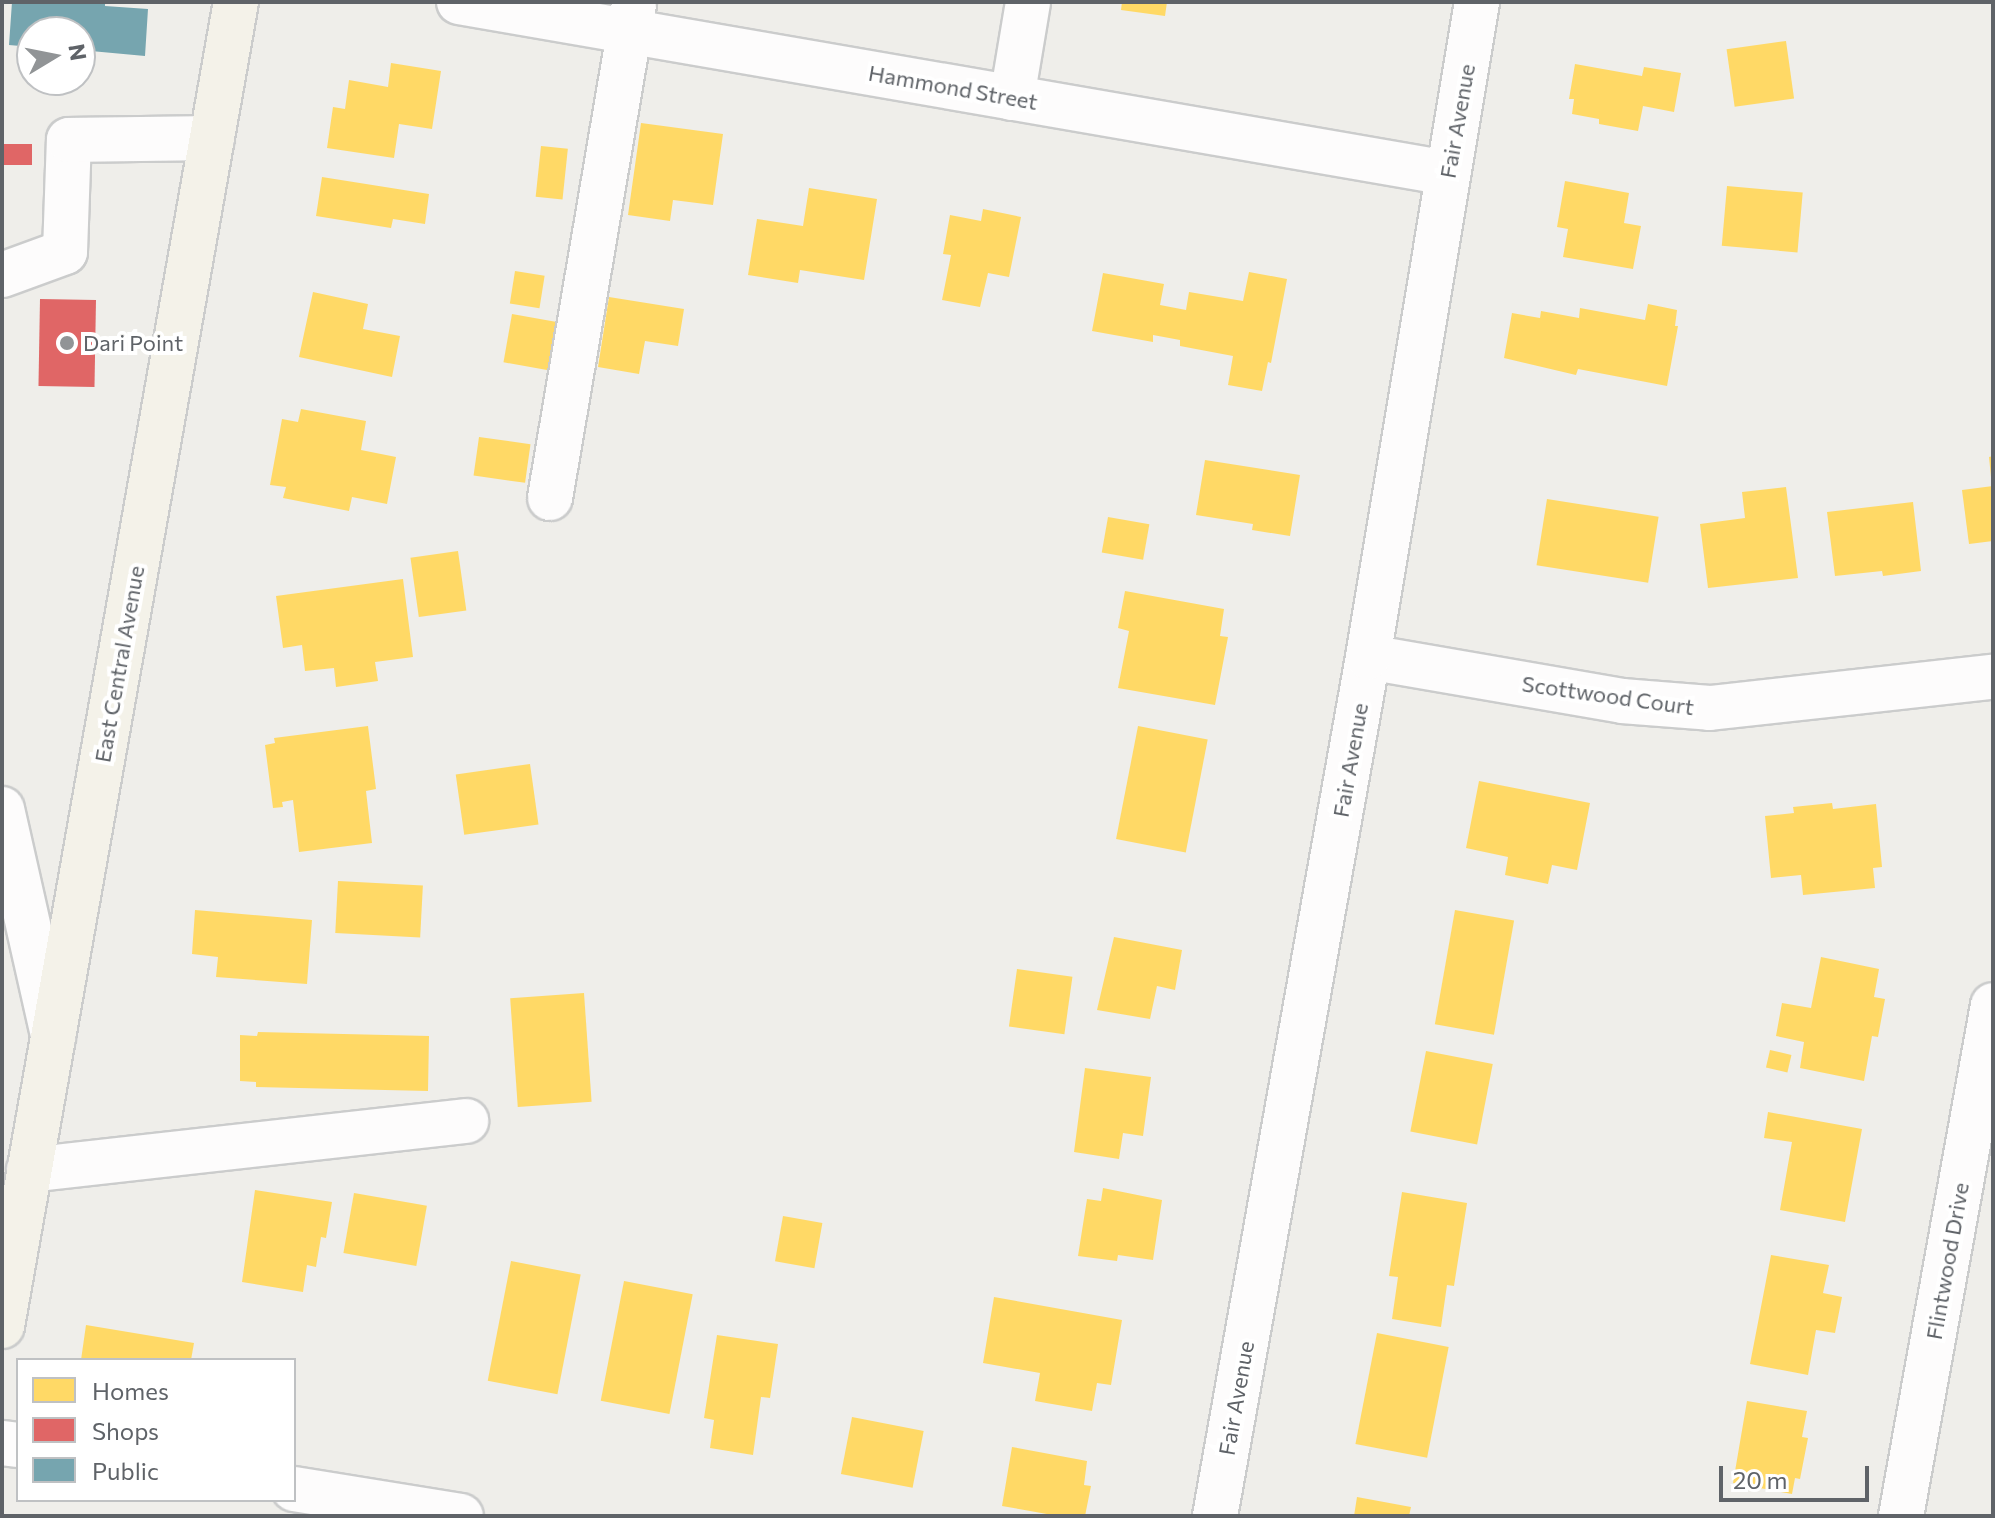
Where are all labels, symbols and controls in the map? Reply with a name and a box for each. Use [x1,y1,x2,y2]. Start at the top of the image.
north arrow [16,16,96,96]
text: N [63,42,93,63]
street label: Hammond Street [866,59,1040,115]
street label: Fair Avenue [1434,62,1480,180]
place label: Dari Point [83,330,183,356]
marker: Dari Point [58,334,76,352]
street label: East Central Avenue [89,564,149,764]
street label: Scottwood Court [1520,670,1696,720]
street label: Fair Avenue [1327,701,1373,819]
street label: Flintwood Drive [1920,1180,1974,1342]
street label: Fair Avenue [1213,1339,1259,1457]
legend [16,1358,296,1502]
text: Homes [92,1376,169,1405]
text: Shops [92,1416,159,1445]
scale bar [1723,1450,1873,1500]
text: Public [92,1456,159,1485]
text: 20 m [1733,1465,1787,1494]

